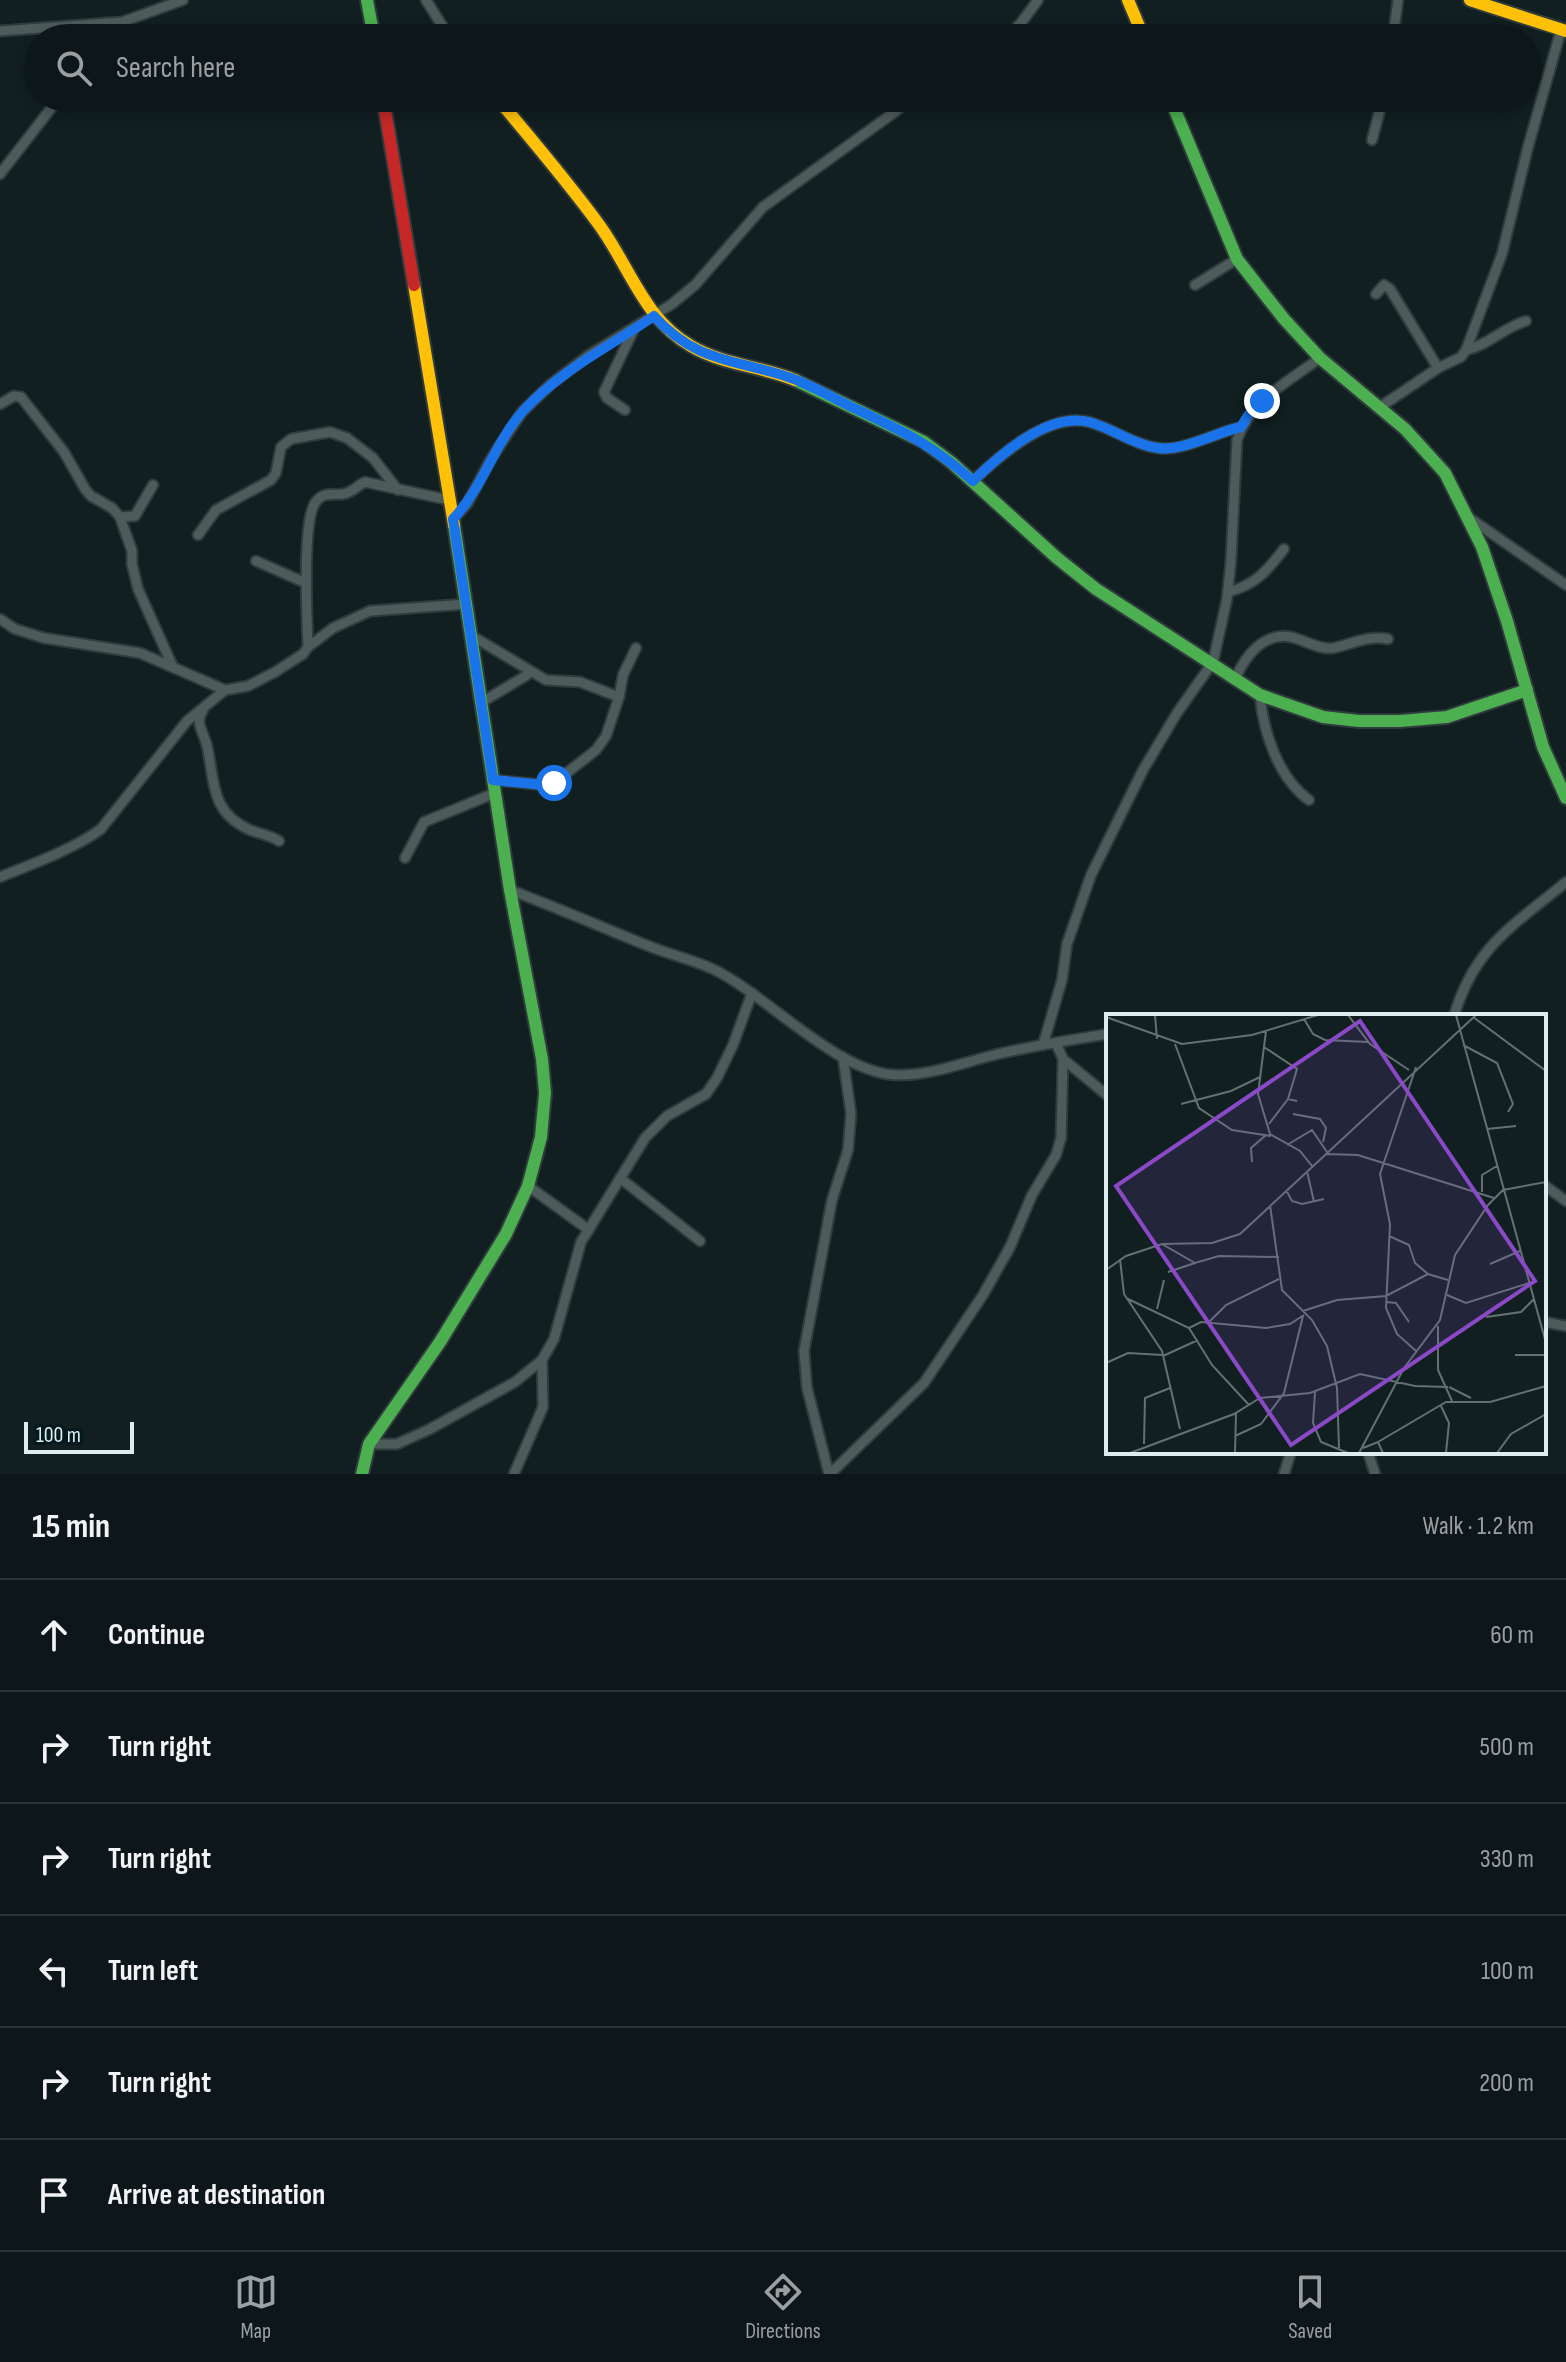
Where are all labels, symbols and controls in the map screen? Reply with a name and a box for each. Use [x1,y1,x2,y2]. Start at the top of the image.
search box [24,24,1542,112]
icon: search [52,46,96,90]
text: Search here [116,50,235,86]
route end [1244,383,1280,419]
route start [536,765,572,801]
inset map [1106,1014,1546,1454]
scale bar [24,1418,134,1454]
text: 100 m [36,1422,81,1449]
text: 15 min [32,1506,110,1547]
text: Walk · 1.2 km [1422,1511,1534,1542]
icon: ahead [32,1613,76,1657]
text: Continue [108,1617,205,1653]
text: 60 m [1490,1620,1534,1651]
icon: right [32,1725,76,1769]
text: Turn right [108,1729,211,1765]
text: 500 m [1480,1732,1534,1763]
icon: right [32,1837,76,1881]
text: Turn right [108,1841,211,1877]
text: 330 m [1480,1844,1534,1875]
icon: left [32,1949,76,1993]
text: Turn left [108,1953,198,1989]
text: 100 m [1481,1956,1534,1987]
icon: right [32,2061,76,2105]
text: Turn right [108,2065,211,2101]
text: 200 m [1479,2068,1534,2099]
icon: arrive [32,2173,76,2217]
text: Arrive at destination [108,2177,325,2213]
tab: Map [234,2270,278,2345]
tab: Directions [745,2270,821,2345]
tab: Saved [1288,2270,1332,2345]

